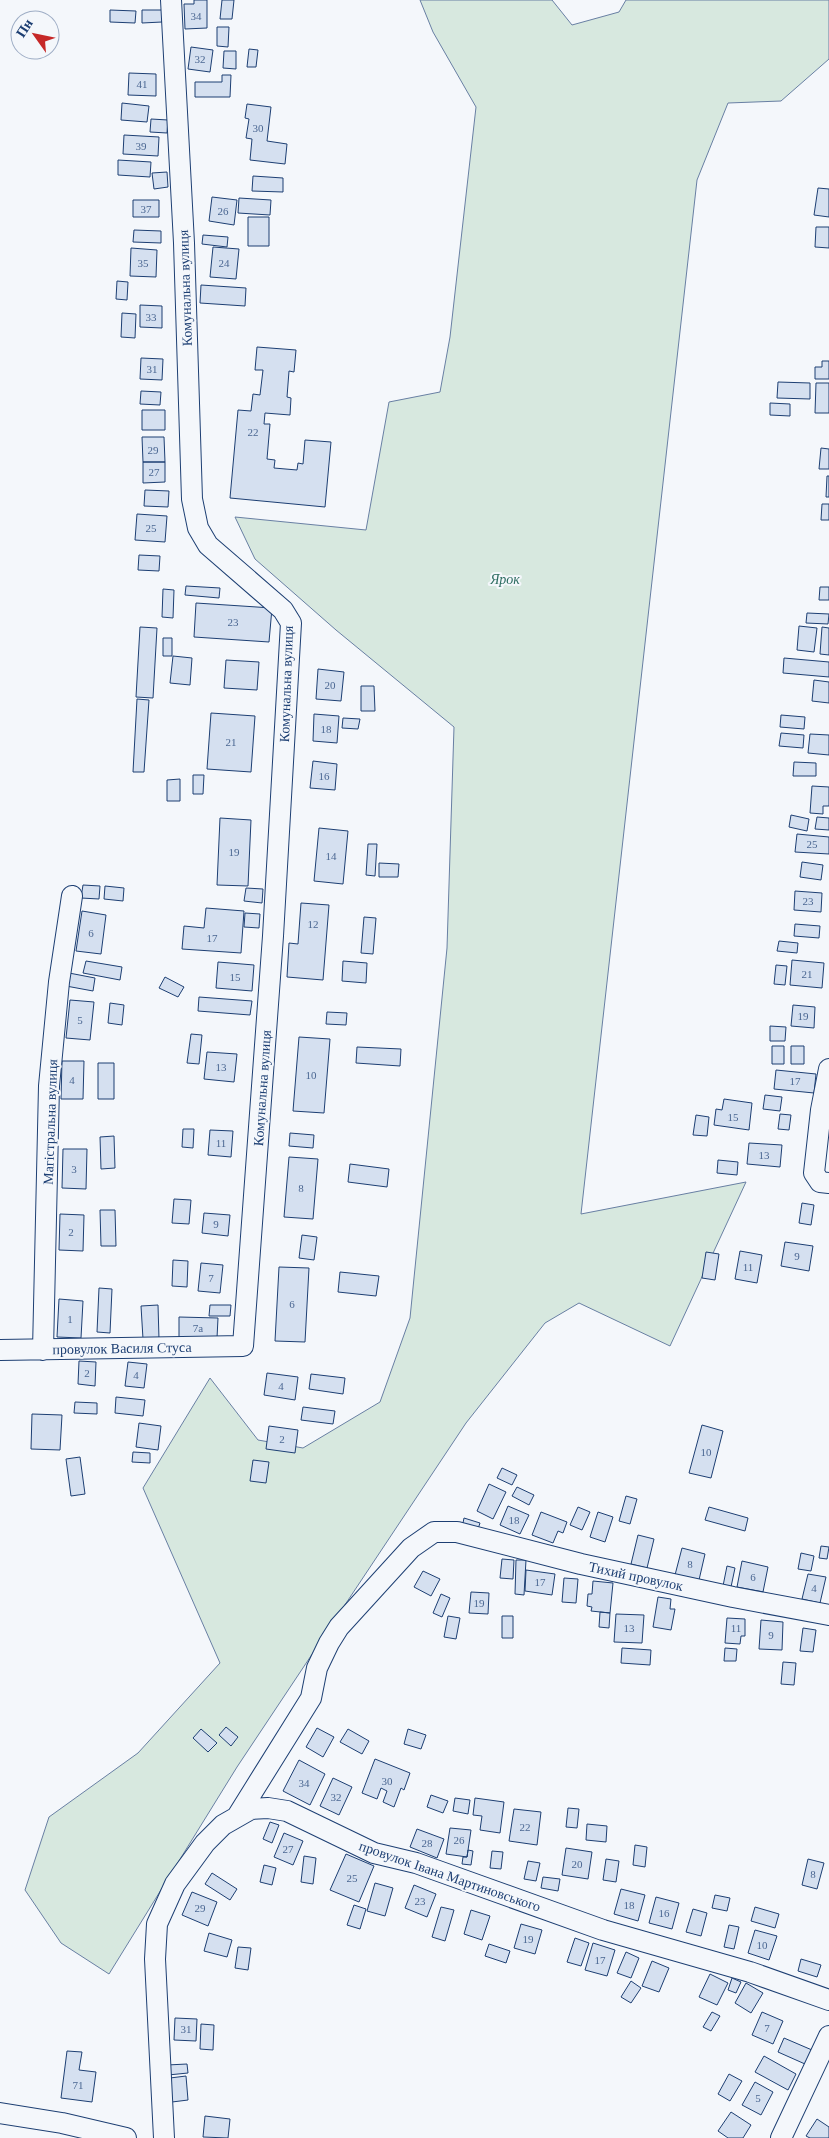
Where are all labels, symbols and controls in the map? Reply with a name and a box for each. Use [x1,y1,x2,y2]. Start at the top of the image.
north arrow [10,10,60,60]
house number: 34 [191,10,202,22]
text: Пн [13,16,36,40]
house number: 32 [195,53,206,65]
house number: 41 [137,78,148,90]
house number: 30 [253,122,264,134]
house number: 39 [136,140,147,152]
house number: 37 [141,203,152,215]
house number: 26 [218,205,229,217]
street label: Комунальна вулиця [176,229,195,346]
house number: 35 [138,257,149,269]
house number: 24 [219,257,230,269]
house number: 33 [146,311,157,323]
house number: 31 [147,363,158,375]
house number: 22 [248,426,259,438]
house number: 29 [148,444,159,456]
house number: 27 [149,466,160,478]
house number: 25 [146,522,157,534]
park label: Ярок [489,572,520,587]
house number: 23 [228,616,239,628]
street label: Комунальна вулиця [277,625,296,743]
house number: 20 [325,679,336,691]
house number: 18 [321,723,332,735]
house number: 21 [226,736,237,748]
house number: 16 [319,770,330,782]
house number: 25 [807,838,818,850]
house number: 19 [229,846,240,858]
house number: 14 [326,850,337,862]
house number: 23 [803,895,814,907]
house number: 12 [308,918,319,930]
house number: 6 [88,927,94,939]
house number: 17 [207,932,218,944]
house number: 21 [802,968,813,980]
house number: 15 [230,971,241,983]
house number: 19 [798,1010,809,1022]
house number: 5 [77,1014,83,1026]
street label: Комунальна вулиця [251,1029,274,1147]
street label: Магістральна вулиця [41,1058,60,1185]
house number: 13 [216,1061,227,1073]
house number: 10 [306,1069,317,1081]
house number: 4 [69,1074,75,1086]
house number: 17 [790,1075,801,1087]
house number: 15 [728,1111,739,1123]
house number: 11 [216,1137,226,1149]
house number: 13 [759,1149,770,1161]
house number: 3 [71,1163,77,1175]
house number: 8 [298,1182,304,1194]
house number: 9 [213,1218,219,1230]
house number: 2 [68,1226,74,1238]
house number: 9 [794,1250,800,1262]
house number: 11 [743,1261,753,1273]
house number: 7 [208,1272,214,1284]
house number: 6 [289,1298,295,1310]
house number: 1 [67,1313,73,1325]
house number: 7а [193,1322,203,1334]
street label: провулок Василя Стуса [52,1340,192,1357]
house number: 2 [84,1367,90,1379]
house number: 4 [133,1369,139,1381]
house number: 4 [278,1380,284,1392]
house number: 2 [279,1433,285,1445]
house number: 10 [701,1446,712,1458]
house number: 18 [509,1514,520,1526]
house number: 8 [687,1558,693,1570]
street label: Тихий провулок [587,1559,685,1594]
house number: 6 [750,1571,756,1583]
house number: 17 [535,1576,546,1588]
house number: 4 [811,1582,817,1594]
house number: 19 [474,1597,485,1609]
house number: 13 [624,1622,635,1634]
house number: 11 [731,1622,741,1634]
house number: 9 [768,1629,774,1641]
house number: 30 [382,1775,393,1787]
house number: 34 [299,1777,310,1789]
house number: 32 [331,1791,342,1803]
house number: 22 [520,1821,531,1833]
house number: 26 [454,1834,465,1846]
house number: 28 [422,1837,433,1849]
street label: провулок Івана Мартиновського [357,1838,543,1915]
house number: 27 [283,1843,294,1855]
house number: 20 [572,1858,583,1870]
house number: 8 [810,1868,816,1880]
house number: 25 [347,1872,358,1884]
house number: 23 [415,1895,426,1907]
house number: 18 [624,1899,635,1911]
house number: 29 [195,1902,206,1914]
house number: 16 [659,1907,670,1919]
house number: 19 [523,1933,534,1945]
house number: 10 [757,1939,768,1951]
house number: 17 [595,1954,606,1966]
house number: 7 [764,2022,770,2034]
house number: 31 [181,2023,192,2035]
house number: 71 [73,2079,84,2091]
house number: 5 [755,2092,761,2104]

